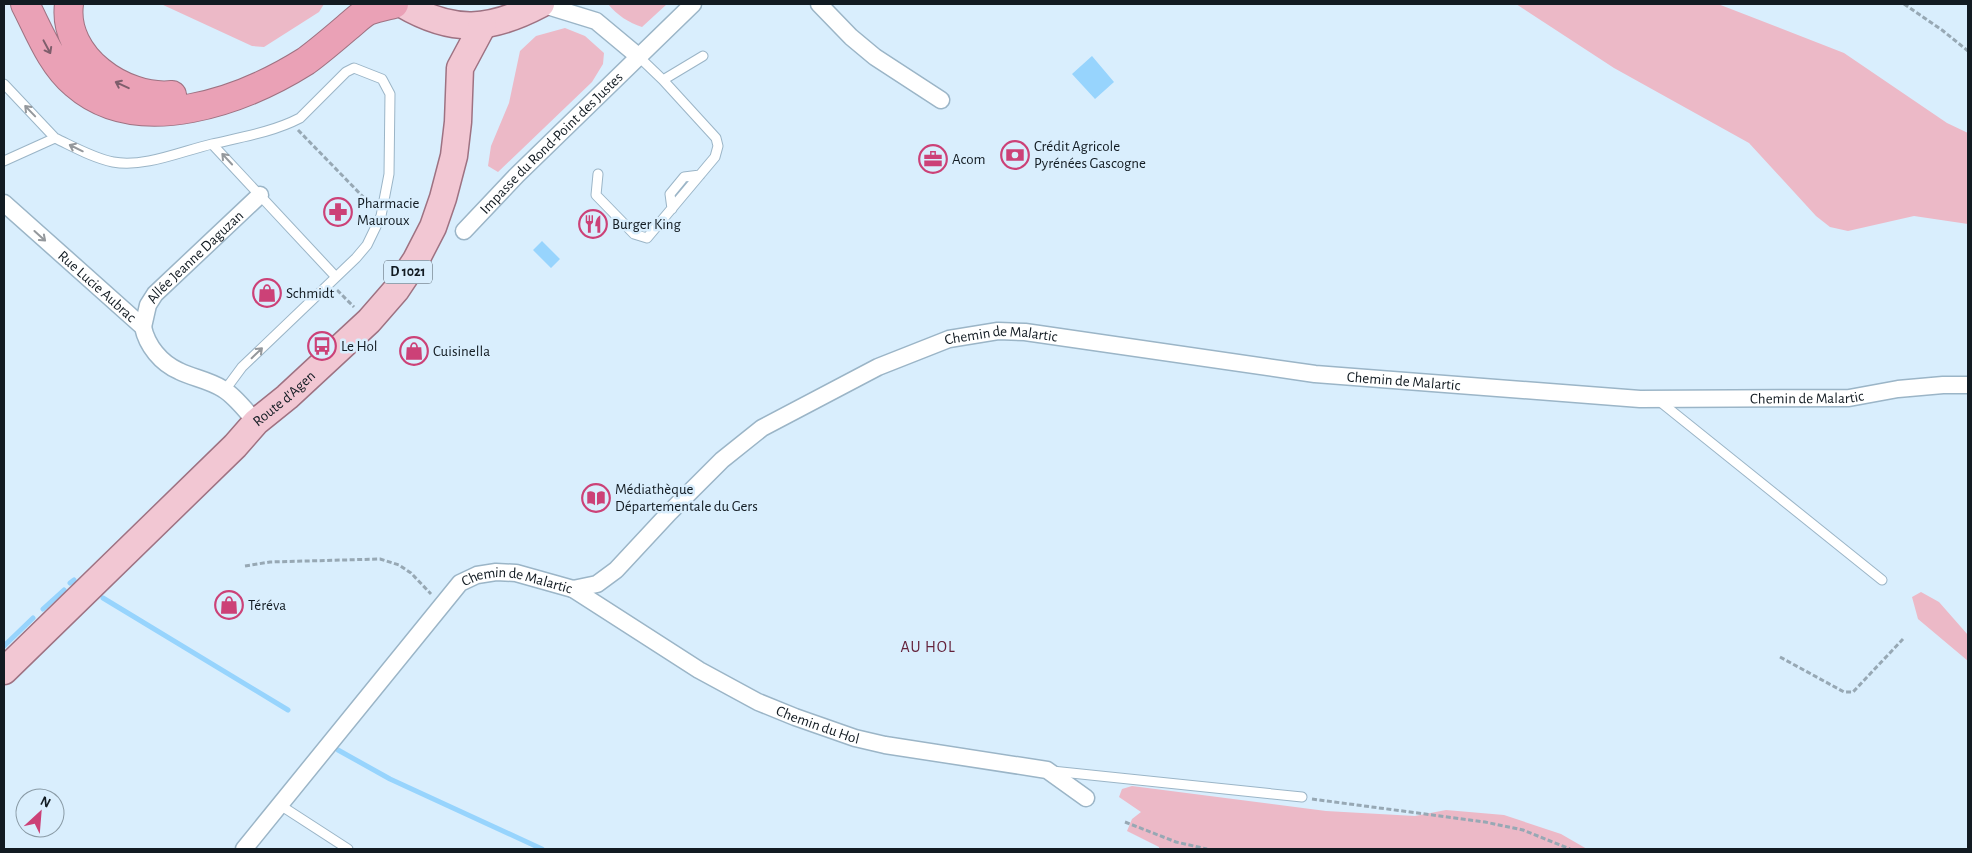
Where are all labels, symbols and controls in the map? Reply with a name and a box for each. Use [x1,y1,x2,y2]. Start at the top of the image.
one-way arrow [43,39,53,54]
street label: Impasse du Rond-Point des Justes [477,69,626,217]
one-way arrow [115,80,130,90]
one-way arrow [24,104,36,117]
place label: Crédit Agricole Pyrénées Gascogne [1034,139,1146,171]
bank icon: Crédit Agricole Pyrénées Gascogne [1000,140,1030,170]
one-way arrow [69,143,84,152]
office icon: Acom [918,144,948,174]
place label: Acom [952,152,985,167]
one-way arrow [221,153,233,166]
place label: Pharmacie Mauroux [357,196,420,228]
pharmacy icon: Pharmacie Mauroux [323,197,353,227]
street label: Allée Jeanne Daguzan [144,207,246,306]
restaurant icon: Burger King [578,209,608,239]
place label: Burger King [612,217,682,232]
one-way arrow [34,230,47,242]
street label: Rue Lucie Aubrac [55,248,139,325]
road number: D 1021 [384,260,432,284]
shop icon: Schmidt [252,278,282,308]
place label: Schmidt [286,286,335,301]
street label: Chemin de Malartic [942,323,1059,348]
bus stop icon: Le Hol [307,331,337,361]
shop icon: Cuisinella [399,336,429,366]
place label: Le Hol [341,339,377,354]
place label: Cuisinella [433,344,490,359]
one-way arrow [251,347,263,359]
street label: Route d'Agen [250,368,318,429]
street label: Chemin de Malartic [1346,369,1461,393]
street label: Chemin de Malartic [1750,388,1865,406]
place label: Médiathèque Départementale du Gers [615,482,758,514]
library icon: Médiathèque Départementale du Gers [581,483,611,513]
street label: Chemin de Malartic [459,564,574,596]
shop icon: Téréva [214,590,244,620]
place label: Téréva [248,598,286,613]
district label: AU HOL [900,639,956,655]
street label: Chemin du Hol [774,703,861,746]
north arrow [15,788,65,838]
text: N [38,794,53,811]

